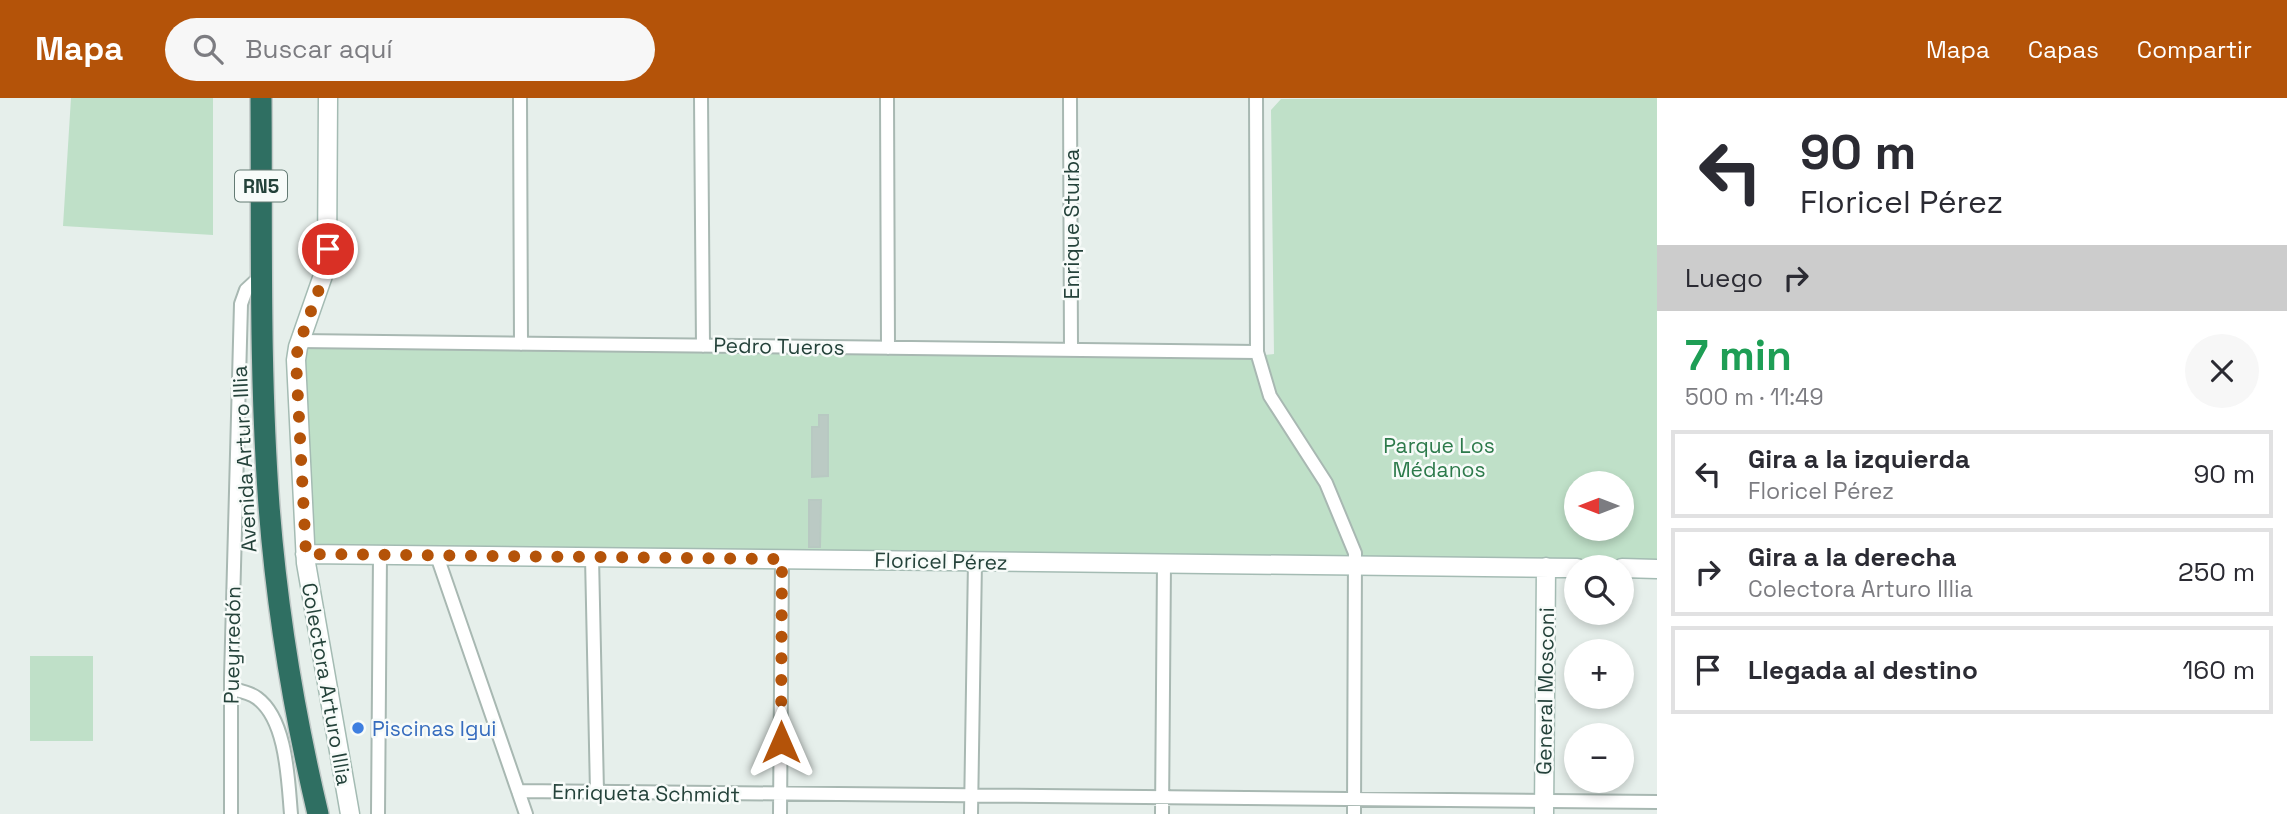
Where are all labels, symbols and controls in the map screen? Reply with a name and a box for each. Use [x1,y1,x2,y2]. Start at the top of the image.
search box [165,18,655,81]
text: Mapa [35,28,123,70]
icon: search [189,30,227,68]
text: Buscar aquí [245,32,393,66]
text: Mapa [1926,34,1990,65]
text: Capas [2028,34,2099,65]
text: Compartir [2137,34,2252,65]
text: 90 m [1800,121,1916,183]
icon: left [1685,126,1776,217]
street label: Enrique Sturba [1058,149,1085,299]
road number: RN5 [235,170,287,202]
text: Floricel Pérez [1800,182,2003,222]
pin [298,219,358,279]
icon: arrive [309,230,347,268]
icon: right [1777,259,1815,297]
text: Luego [1685,261,1763,295]
text: 7 min [1685,329,1792,382]
street label: Pedro Tueros [713,331,845,361]
button: close [2185,334,2259,408]
street label: Avenida Arturo Illia [226,365,262,553]
text: 500 m · 11:49 [1685,382,1824,412]
park label: Parque Los Médanos [1383,432,1495,483]
text: Gira a la izquierda [1748,442,1970,476]
icon: left [1689,455,1727,493]
text: 90 m [2193,457,2255,491]
north arrow [1564,471,1634,541]
map controls [1564,471,1634,793]
text: Floricel Pérez [1748,476,1894,506]
text: Gira a la derecha [1748,540,1957,574]
street label: Floricel Pérez [874,546,1008,576]
icon: right [1689,553,1727,591]
button: search [1564,555,1634,625]
text: 250 m [2178,555,2255,589]
text: Colectora Arturo Illia [1748,574,1973,604]
street label: Colectora Arturo Illia [296,581,358,787]
street label: Pueyrredón [217,586,247,704]
street label: General Mosconi [1530,607,1560,775]
button: + [1564,639,1634,709]
icon: arrive [1689,651,1727,689]
text: Llegada al destino [1748,653,1978,687]
text: 160 m [2183,653,2255,687]
position arrow [744,705,818,779]
place label: Piscinas Igui [372,715,496,742]
marker: Piscinas Igui [350,720,366,736]
button: − [1564,723,1634,793]
street label: Enriqueta Schmidt [552,778,740,808]

